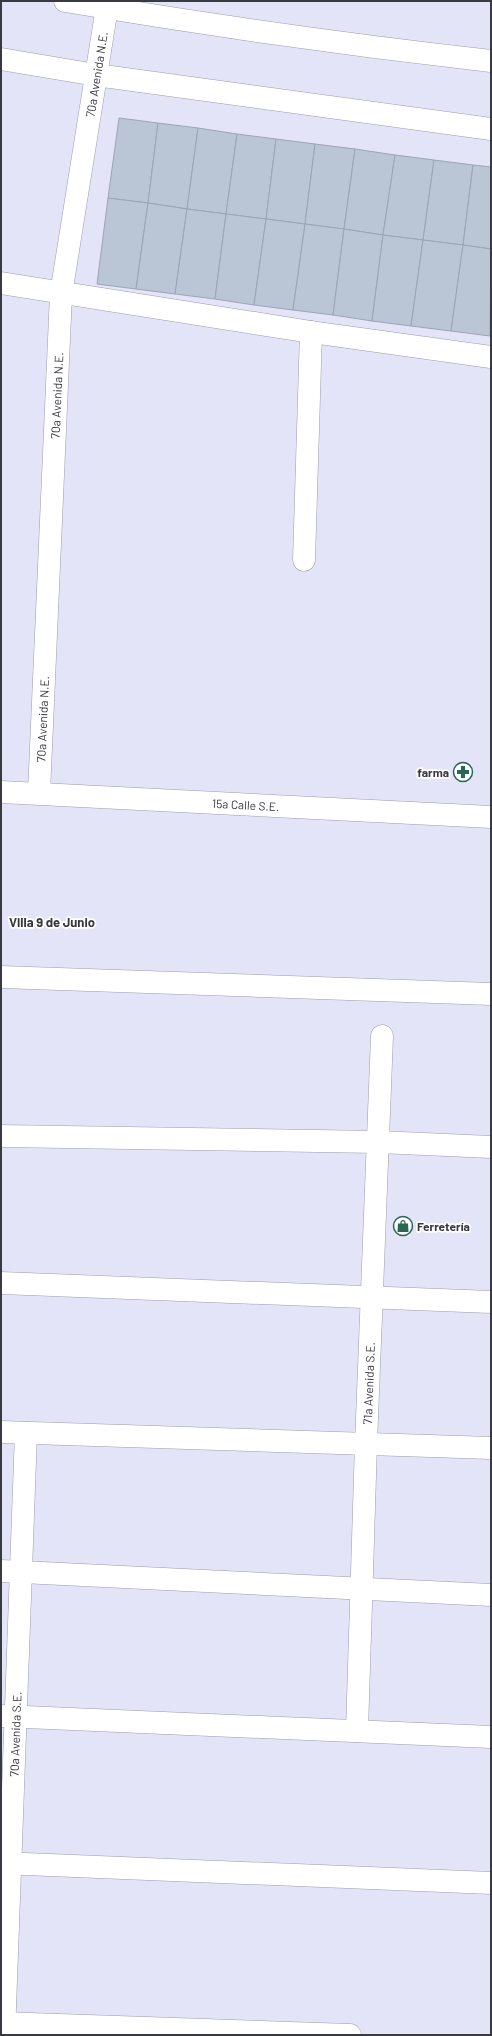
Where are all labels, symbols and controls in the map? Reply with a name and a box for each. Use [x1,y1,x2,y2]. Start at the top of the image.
street label: 70a Avenida N.E. [82,30,110,118]
street label: 70a Avenida N.E. [48,352,65,439]
street label: 70a Avenida N.E. [33,676,51,763]
pharmacy icon: farma [452,761,474,783]
place label: farma [417,765,449,779]
street label: 15a Calle S.E. [212,796,280,813]
district label: Villa 9 de Junio [9,914,95,930]
shop icon: Ferretería [392,1215,414,1237]
place label: Ferretería [417,1219,470,1233]
street label: 71a Avenida S.E. [360,1342,377,1425]
street label: 70a Avenida S.E. [6,1691,24,1777]

